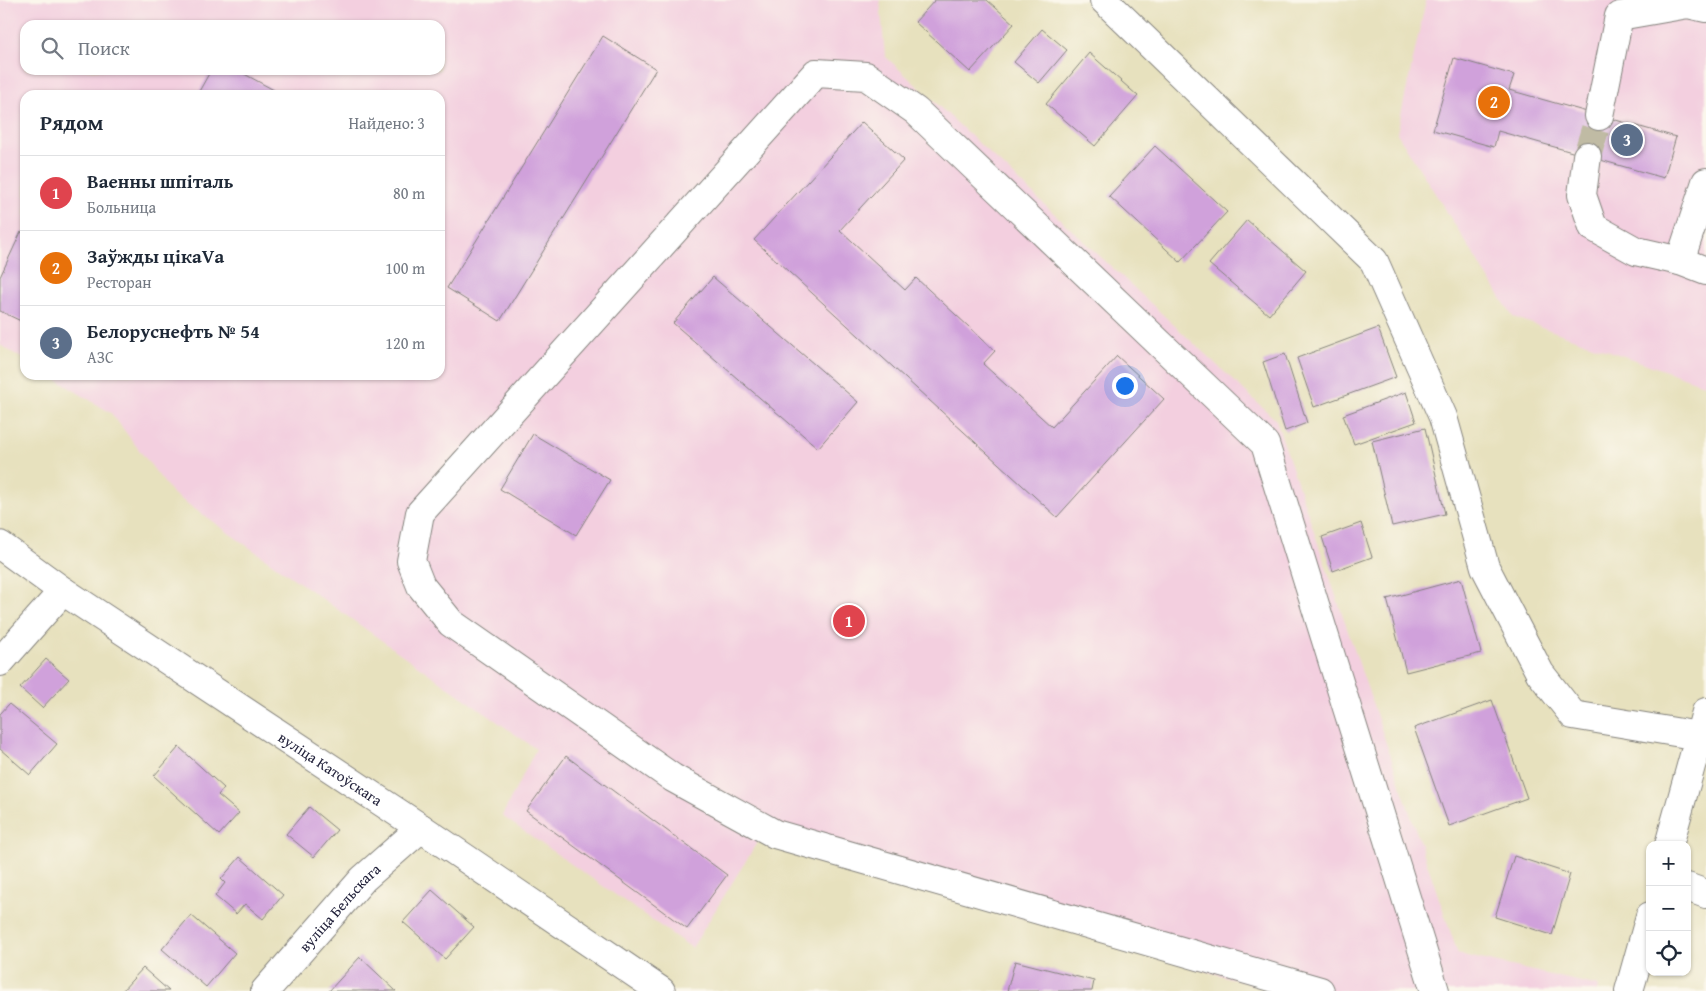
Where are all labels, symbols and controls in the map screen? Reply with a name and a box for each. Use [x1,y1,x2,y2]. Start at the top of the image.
search box [20,20,445,75]
icon: search [38,34,66,62]
text: Поиск [78,34,130,62]
pin: 2 [1478,83,1510,121]
text: Рядом [40,107,103,138]
text: Найдено: 3 [348,111,425,135]
pin: 3 [1611,121,1643,159]
text: Ваенны шпіталь [87,167,233,195]
text: 1 [52,181,60,205]
text: 80 m [393,181,425,205]
text: Больница [87,195,156,219]
text: Заўжды цікаVа [87,242,224,270]
text: 2 [52,256,60,280]
text: 100 m [385,256,425,280]
text: Ресторан [87,270,152,294]
text: Белоруснефть № 54 [87,317,260,345]
text: 3 [52,331,60,355]
text: 120 m [385,331,425,355]
text: АЗС [87,345,114,369]
your location [1112,373,1138,399]
pin: 1 [833,602,865,640]
street label: вуліца Катоўскага [275,726,387,811]
map controls [1646,841,1691,976]
button: + [1646,841,1691,886]
street label: вуліца Бельскага [294,858,385,956]
button: − [1646,886,1691,931]
button: locate [1646,931,1691,976]

